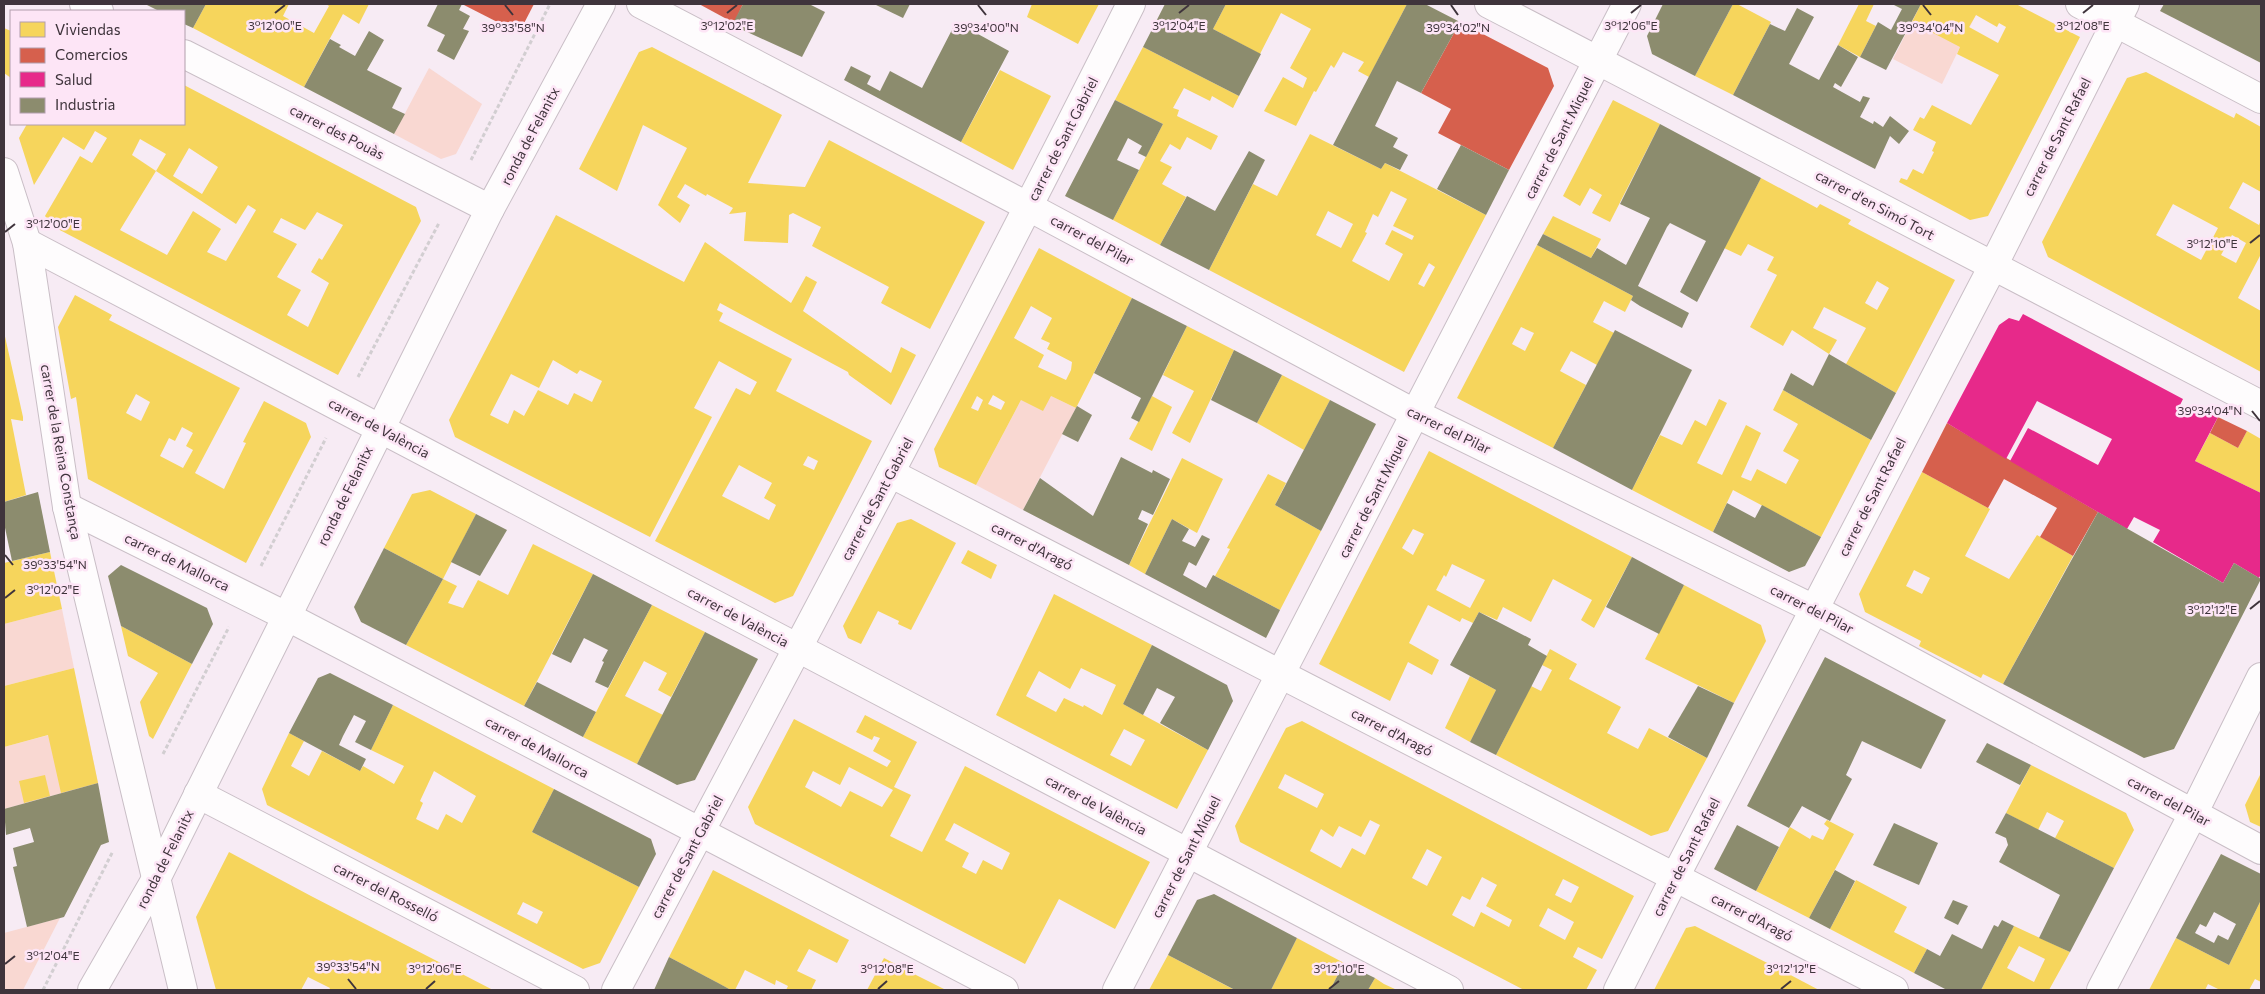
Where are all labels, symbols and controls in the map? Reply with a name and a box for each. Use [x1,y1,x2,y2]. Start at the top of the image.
legend [10,10,185,125]
text: 3°12'00"E [248,18,302,32]
text: 3°12'02"E [701,18,753,32]
text: 3°12'04"E [1152,18,1206,32]
text: 3°12'06"E [1604,18,1658,32]
text: 3°12'08"E [2056,18,2110,32]
text: Viviendas [55,20,121,38]
text: 39°33'58"N [481,20,545,34]
text: 39°34'00"N [953,20,1019,34]
text: 39°34'02"N [1426,20,1490,34]
text: 39°34'04"N [1899,20,1963,34]
text: Comercios [55,45,128,63]
text: Salud [55,70,93,88]
street label: carrer de Sant Gabriel [1024,74,1101,204]
street label: carrer de Sant Miquel [1520,74,1597,202]
street label: carrer de Sant Rafael [2019,74,2094,199]
street label: ronda de Felanitx [497,83,563,188]
text: Industria [55,95,115,113]
street label: carrer des Pouàs [287,100,387,163]
street label: carrer d'en Simó Tort [1813,166,1938,243]
street label: carrer del Pilar [1048,211,1137,269]
text: 3°12'00"E [26,216,80,230]
text: 3°12'10"E [2186,236,2238,250]
street label: carrer de la Reina Constança [38,363,85,541]
street label: carrer de València [326,394,433,461]
street label: carrer del Pilar [1404,402,1494,457]
text: 39°34'04"N [2178,403,2242,417]
street label: carrer de Sant Miquel [1334,433,1411,561]
street label: carrer de Sant Gabriel [837,434,916,563]
street label: carrer de Sant Rafael [1834,434,1909,559]
street label: ronda de Felanitx [313,443,376,548]
street label: carrer d'Aragó [989,518,1076,573]
street label: carrer de Mallorca [122,529,232,594]
text: 39°33'54"N [23,557,87,571]
street label: carrer del Pilar [1768,580,1857,637]
text: 3°12'02"E [27,582,79,596]
street label: carrer de València [685,583,792,650]
text: 3°12'12"E [2187,602,2237,616]
street label: carrer d'Aragó [1349,704,1436,759]
street label: carrer de Mallorca [483,712,592,781]
street label: carrer de València [1043,771,1150,838]
street label: carrer del Pilar [2125,772,2214,830]
street label: carrer de Sant Gabriel [647,792,726,921]
street label: carrer de Sant Miquel [1147,793,1224,921]
street label: carrer de Sant Rafael [1648,794,1723,919]
street label: ronda de Felanitx [132,806,197,911]
street label: carrer del Rosselló [331,858,441,925]
street label: carrer d'Aragó [1709,889,1796,944]
text: 3°12'04"E [26,948,80,962]
text: 39°33'54"N [316,959,380,973]
text: 3°12'06"E [408,961,462,975]
text: 3°12'08"E [860,961,914,975]
text: 3°12'10"E [1313,961,1365,975]
text: 3°12'12"E [1766,961,1816,975]

